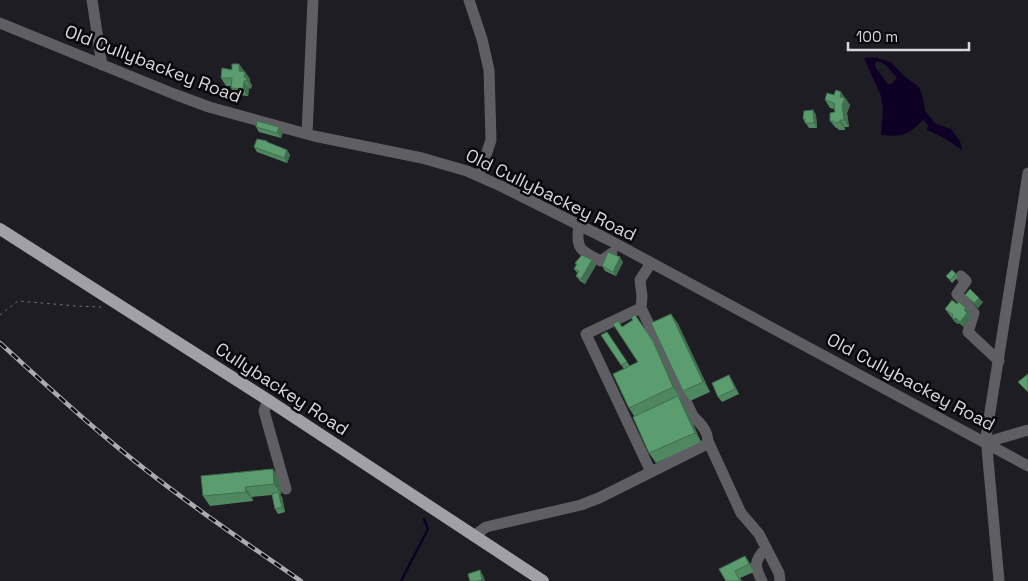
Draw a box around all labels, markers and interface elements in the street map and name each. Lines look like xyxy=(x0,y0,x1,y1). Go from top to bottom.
street label: Old Cullybackey Road xyxy=(62,19,245,108)
scale bar xyxy=(848,20,969,52)
text: 100 m xyxy=(856,27,898,46)
street label: Old Cullybackey Road xyxy=(462,143,640,246)
street label: Old Cullybackey Road xyxy=(823,327,999,436)
street label: Cullybackey Road xyxy=(211,337,353,440)

